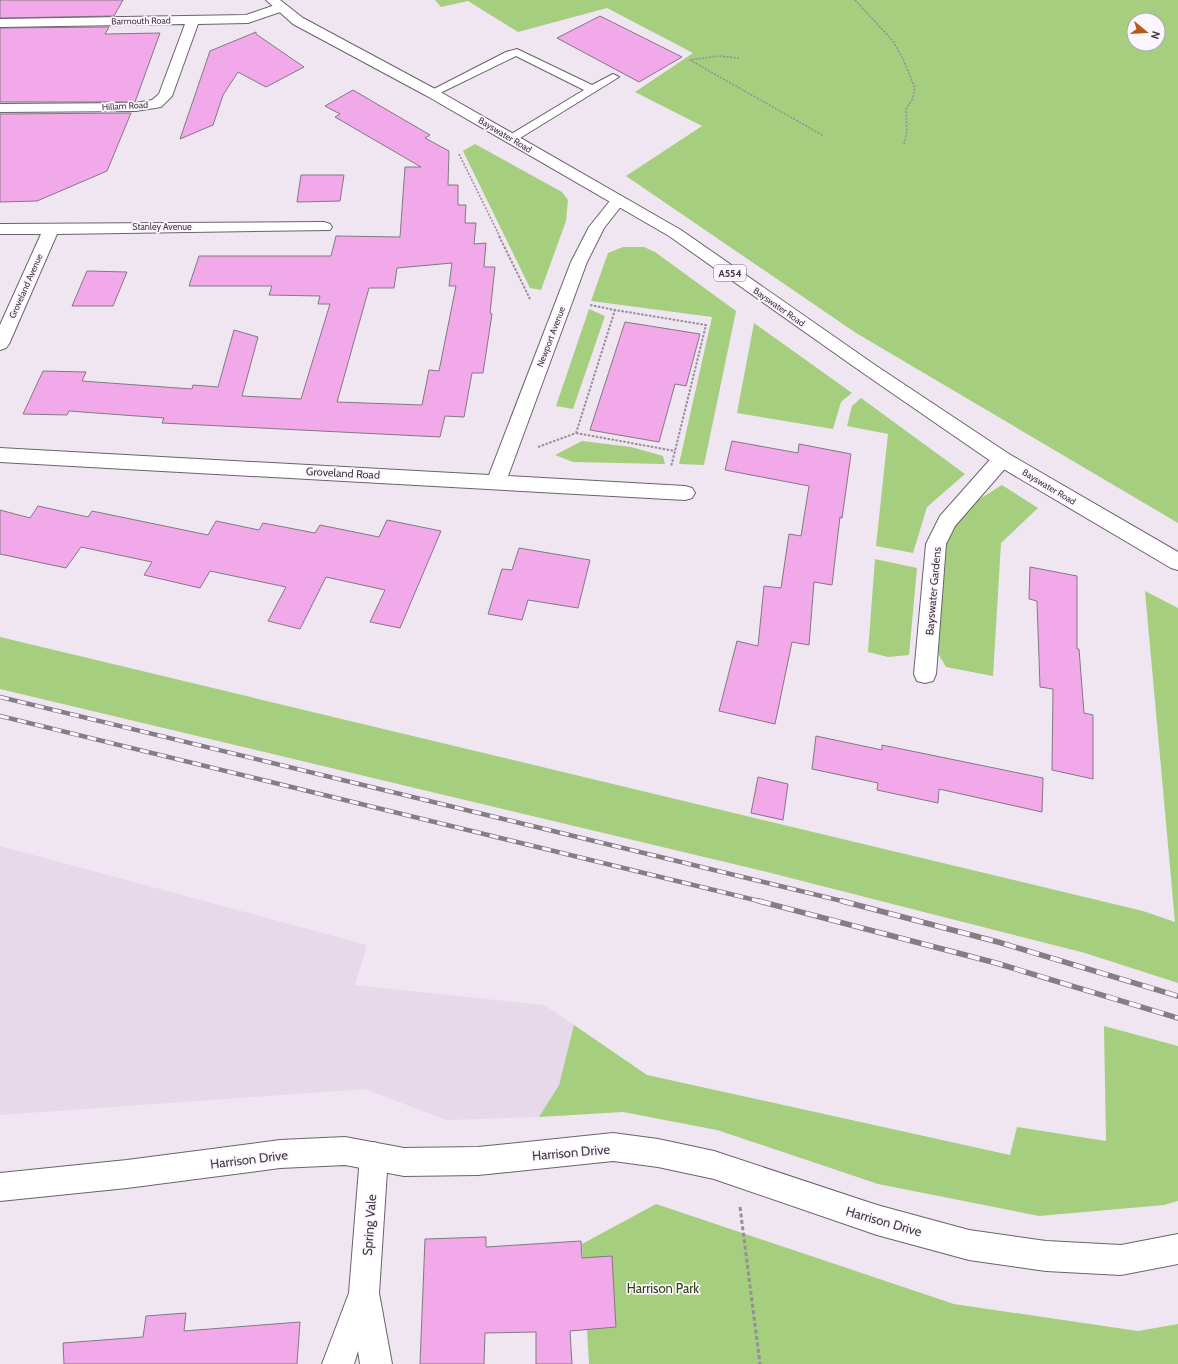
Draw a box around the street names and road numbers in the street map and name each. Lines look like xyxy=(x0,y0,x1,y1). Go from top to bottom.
street label: Barmouth Road xyxy=(111,14,171,27)
street label: Hillam Road xyxy=(102,99,148,112)
street label: Bayswater Road xyxy=(477,114,534,155)
street label: Stanley Avenue xyxy=(132,221,192,232)
street label: Groveland Avenue xyxy=(6,251,45,320)
road number: A554 xyxy=(714,265,746,281)
street label: Bayswater Road xyxy=(751,285,807,328)
street label: Newport Avenue xyxy=(534,305,567,369)
street label: Groveland Road xyxy=(306,464,380,482)
street label: Bayswater Road xyxy=(1021,466,1078,507)
street label: Bayswater Gardens xyxy=(922,546,944,636)
street label: Harrison Drive xyxy=(531,1141,611,1163)
street label: Harrison Drive xyxy=(209,1146,289,1172)
street label: Spring Vale xyxy=(359,1193,379,1256)
street label: Harrison Drive xyxy=(844,1203,924,1240)

